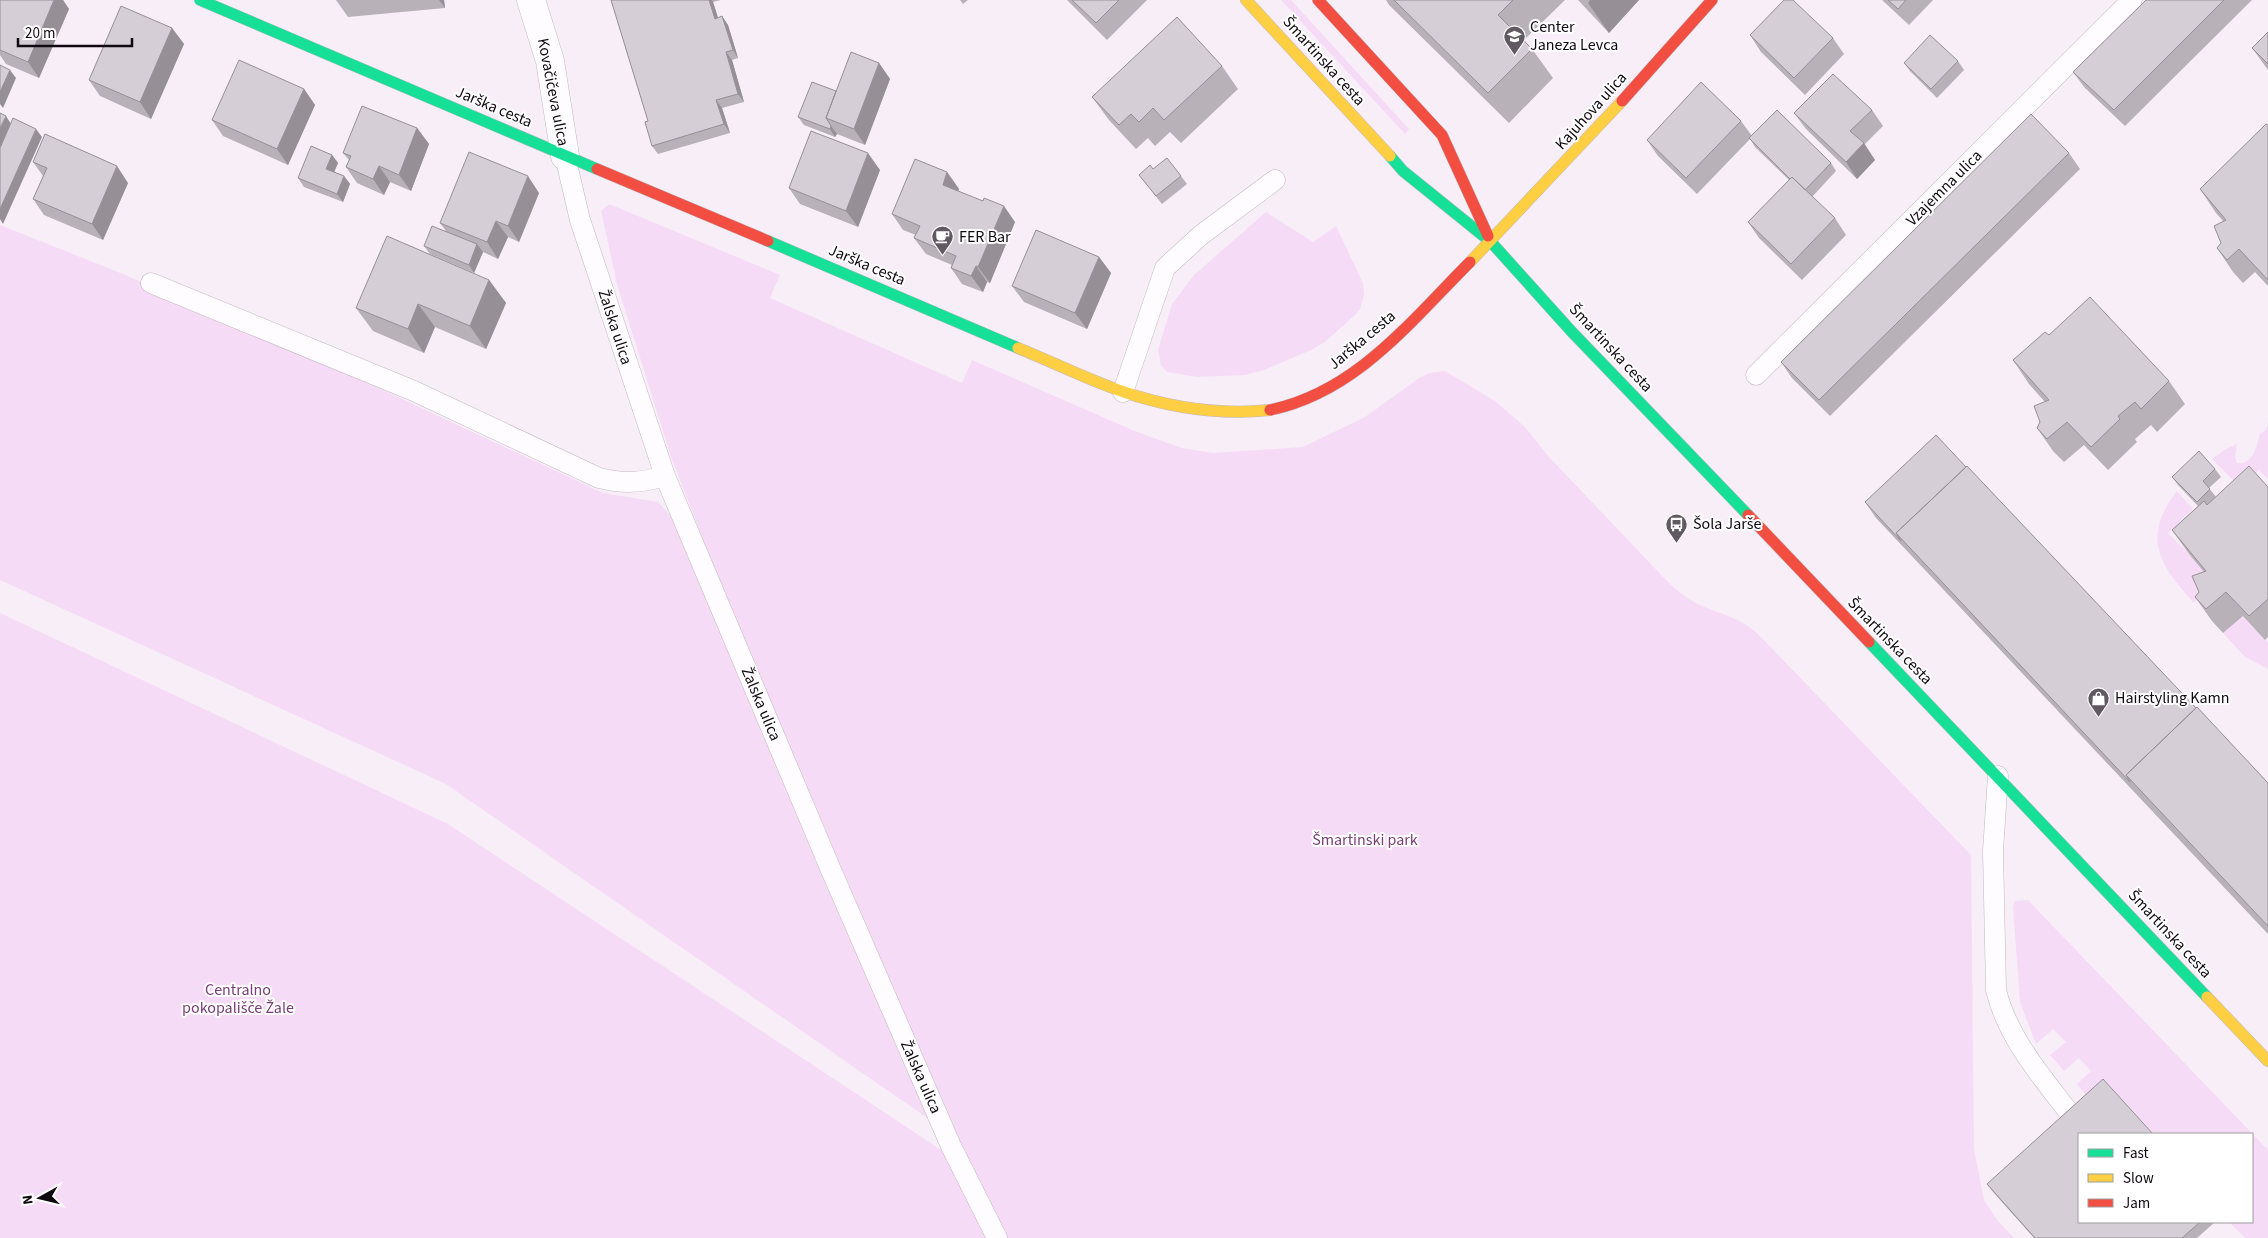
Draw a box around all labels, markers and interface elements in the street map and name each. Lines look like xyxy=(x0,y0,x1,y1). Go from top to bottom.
street label: Šmartinska cesta xyxy=(1278,11,1370,111)
scale bar xyxy=(18,15,131,47)
place label: Center Janeza Levca xyxy=(1530,16,1618,56)
text: 20 m xyxy=(25,23,55,44)
school or university icon: Center Janeza Levca xyxy=(1502,24,1526,55)
street label: Kovačičeva ulica xyxy=(532,36,574,148)
street label: Kajuhova ulica xyxy=(1550,67,1632,155)
street label: Jarška cesta xyxy=(452,81,536,133)
street label: Vzajemna ulica xyxy=(1901,145,1987,231)
cafe icon: FER Bar xyxy=(931,225,955,256)
place label: FER Bar xyxy=(959,226,1011,248)
street label: Jarška cesta xyxy=(825,239,909,291)
street label: Žalska ulica xyxy=(592,286,638,368)
street label: Šmartinska cesta xyxy=(1564,299,1658,397)
street label: Jarška cesta xyxy=(1324,305,1400,375)
bus stop icon: Šola Jarše xyxy=(1665,512,1689,543)
place label: Šola Jarše xyxy=(1693,513,1761,535)
street label: Šmartinska cesta xyxy=(1843,592,1937,690)
street label: Žalska ulica xyxy=(736,664,786,744)
shop icon: Hairstyling Kamn xyxy=(2087,686,2111,717)
place label: Hairstyling Kamn xyxy=(2115,687,2230,709)
park label: Šmartinski park xyxy=(1312,829,1418,851)
street label: Šmartinska cesta xyxy=(2123,885,2217,983)
park label: Centralno pokopališče Žale xyxy=(182,979,294,1019)
street label: Žalska ulica xyxy=(895,1037,947,1117)
legend xyxy=(2078,1133,2253,1223)
text: Fast xyxy=(2123,1143,2149,1164)
text: Slow xyxy=(2123,1168,2154,1189)
north arrow xyxy=(15,1173,65,1223)
text: Jam xyxy=(2123,1193,2150,1214)
text: N xyxy=(18,1194,39,1206)

